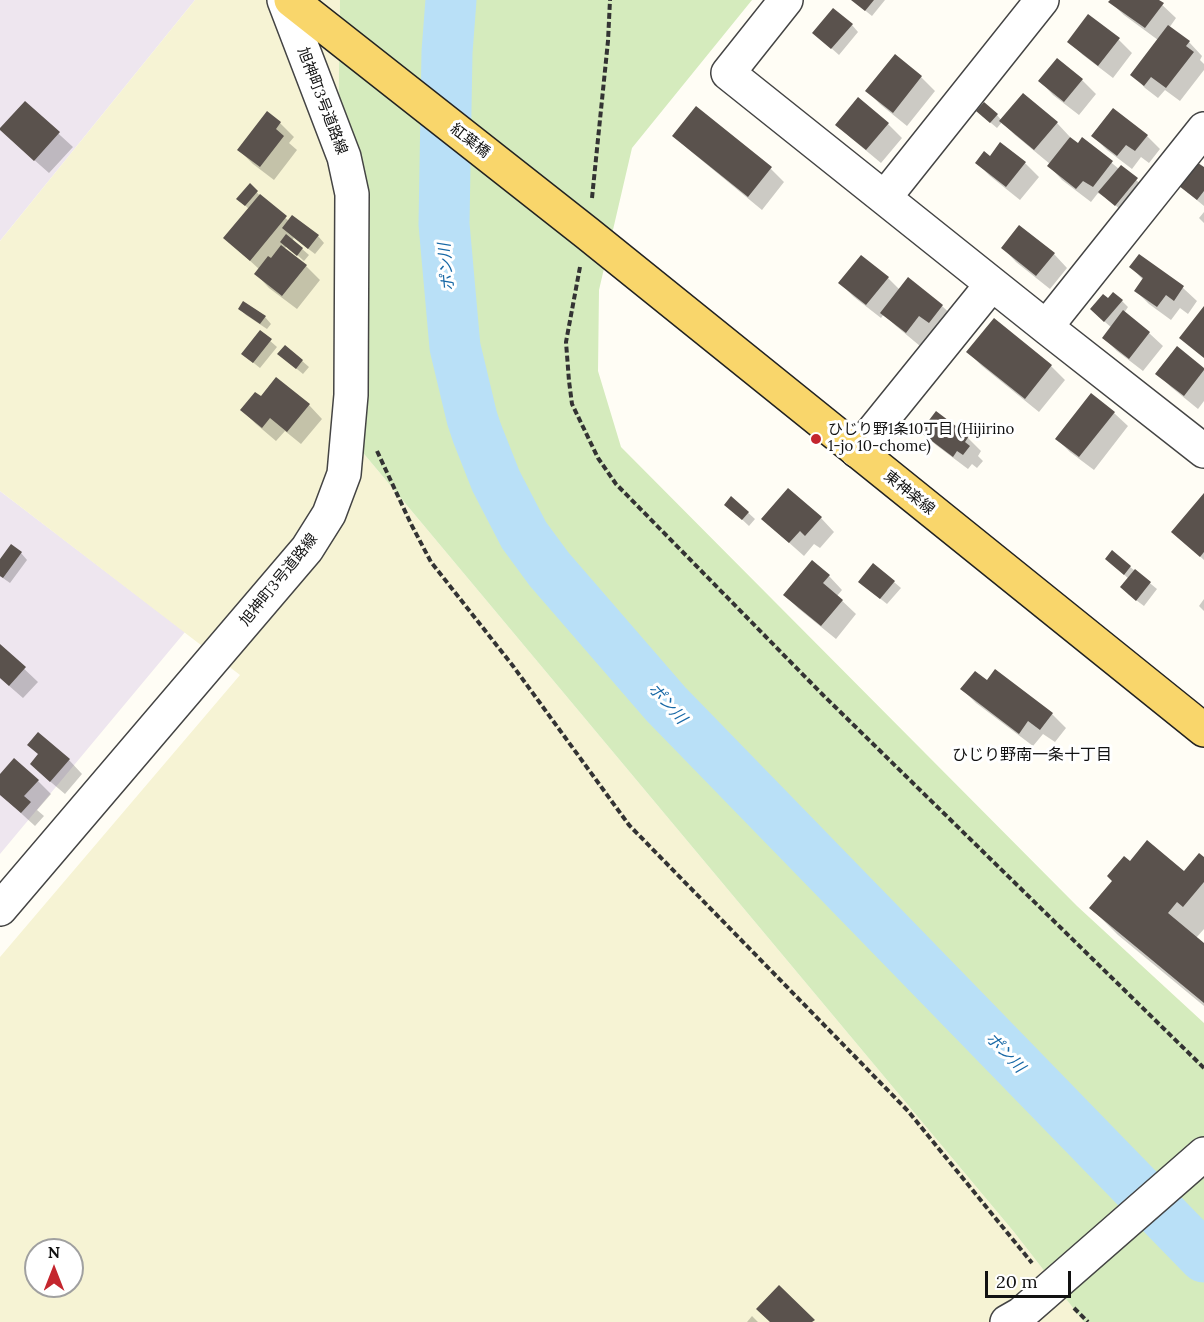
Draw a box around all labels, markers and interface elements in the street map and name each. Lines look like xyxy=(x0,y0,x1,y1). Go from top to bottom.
street label: 旭神町3号道路線 xyxy=(293,45,351,157)
street label: 紅葉橋 xyxy=(447,120,493,162)
water label: ポン川 xyxy=(435,242,459,292)
place label: ひじり野1条10丁目 (Hijirino 1-jo 10-chome) xyxy=(828,421,1014,456)
marker: ひじり野1条10丁目 (Hijirino 1-jo 10-chome) xyxy=(809,432,823,446)
street label: 東神楽線 xyxy=(880,467,938,519)
street label: 旭神町3号道路線 xyxy=(236,530,322,630)
water label: ポン川 xyxy=(644,680,690,728)
district label: ひじり野南一条十丁目 xyxy=(952,745,1112,765)
water label: ポン川 xyxy=(981,1029,1029,1077)
north arrow xyxy=(24,1238,84,1298)
text: N xyxy=(48,1242,60,1262)
scale bar xyxy=(988,1259,1074,1297)
text: 20 m xyxy=(996,1270,1038,1293)

